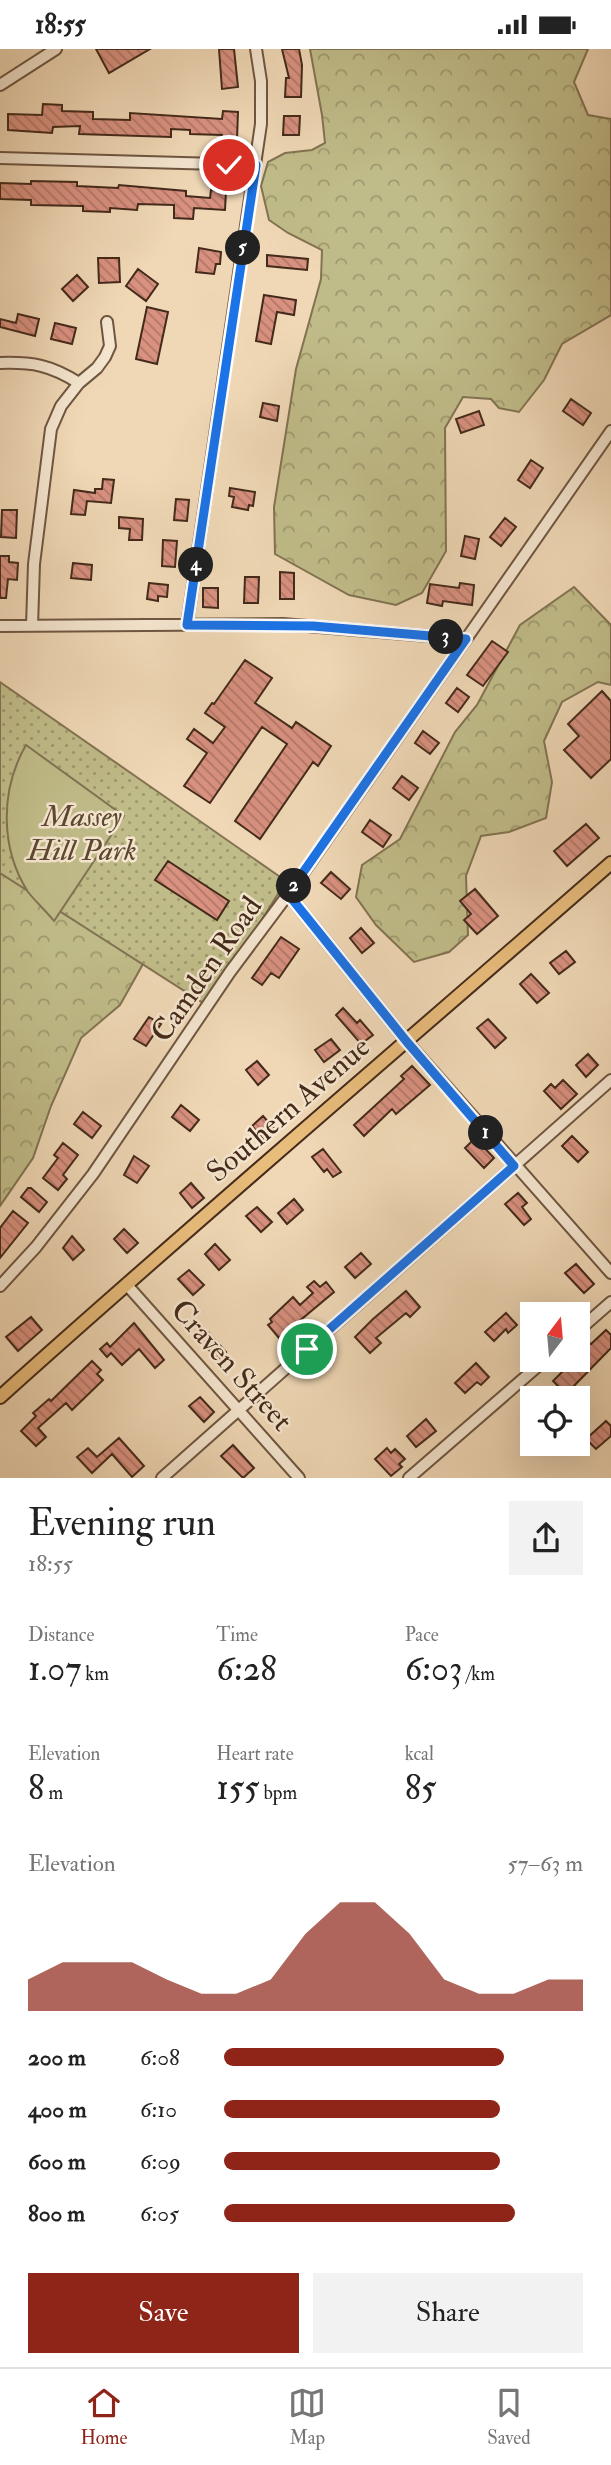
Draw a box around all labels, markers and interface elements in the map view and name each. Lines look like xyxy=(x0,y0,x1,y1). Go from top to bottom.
text: 18:55 xyxy=(35,9,86,41)
pin xyxy=(199,135,259,195)
icon: check xyxy=(210,146,248,184)
pin: 5 xyxy=(226,231,260,265)
text: 5 xyxy=(238,235,247,259)
pin: 4 xyxy=(178,547,214,583)
text: 4 xyxy=(190,552,201,576)
pin: 3 xyxy=(428,619,464,655)
text: 3 xyxy=(442,624,449,648)
park label: Massey Hill Park xyxy=(25,798,137,869)
pin: 2 xyxy=(276,869,312,903)
text: 2 xyxy=(289,873,298,897)
street label: Camden Road xyxy=(143,889,270,1049)
street label: Southern Avenue xyxy=(199,1028,378,1190)
pin: 1 xyxy=(468,1115,504,1151)
text: 1 xyxy=(482,1120,489,1144)
street label: Craven Street xyxy=(163,1292,300,1439)
north arrow xyxy=(520,1302,590,1372)
map controls xyxy=(520,1302,590,1456)
pin xyxy=(277,1319,337,1379)
icon: arrive xyxy=(288,1330,326,1368)
button: locate xyxy=(520,1386,590,1456)
text: Evening run xyxy=(28,1499,216,1547)
button: share xyxy=(509,1501,583,1575)
text: 18:55 xyxy=(28,1549,73,1578)
text: Distance xyxy=(28,1623,94,1647)
text: Time xyxy=(216,1623,258,1647)
text: Pace xyxy=(405,1623,439,1647)
text: 1.07 xyxy=(28,1647,81,1691)
text: 6:28 xyxy=(216,1647,277,1691)
text: 6:03 xyxy=(405,1647,462,1691)
text: km xyxy=(81,1662,109,1686)
text: /km xyxy=(462,1662,495,1686)
text: Elevation xyxy=(28,1742,100,1766)
text: Heart rate xyxy=(216,1742,294,1766)
text: kcal xyxy=(405,1742,434,1766)
text: 8 xyxy=(28,1766,44,1810)
text: 155 xyxy=(216,1766,259,1810)
text: 85 xyxy=(405,1766,436,1810)
text: m xyxy=(44,1781,63,1805)
text: bpm xyxy=(259,1781,297,1805)
text: Elevation xyxy=(28,1849,116,1878)
text: 57–63 m xyxy=(508,1849,583,1878)
text: 200 m xyxy=(28,2043,86,2072)
text: 6:08 xyxy=(140,2043,180,2072)
text: 400 m xyxy=(28,2095,87,2124)
text: 6:10 xyxy=(140,2095,177,2124)
text: 600 m xyxy=(28,2147,86,2176)
text: 6:09 xyxy=(140,2147,181,2176)
text: 800 m xyxy=(28,2199,85,2228)
text: 6:05 xyxy=(140,2199,179,2228)
button: Save xyxy=(28,2273,299,2353)
button: Share xyxy=(313,2273,583,2353)
tab: Home xyxy=(80,2384,128,2450)
tab: Map xyxy=(288,2384,326,2450)
tab: Saved xyxy=(487,2384,531,2450)

